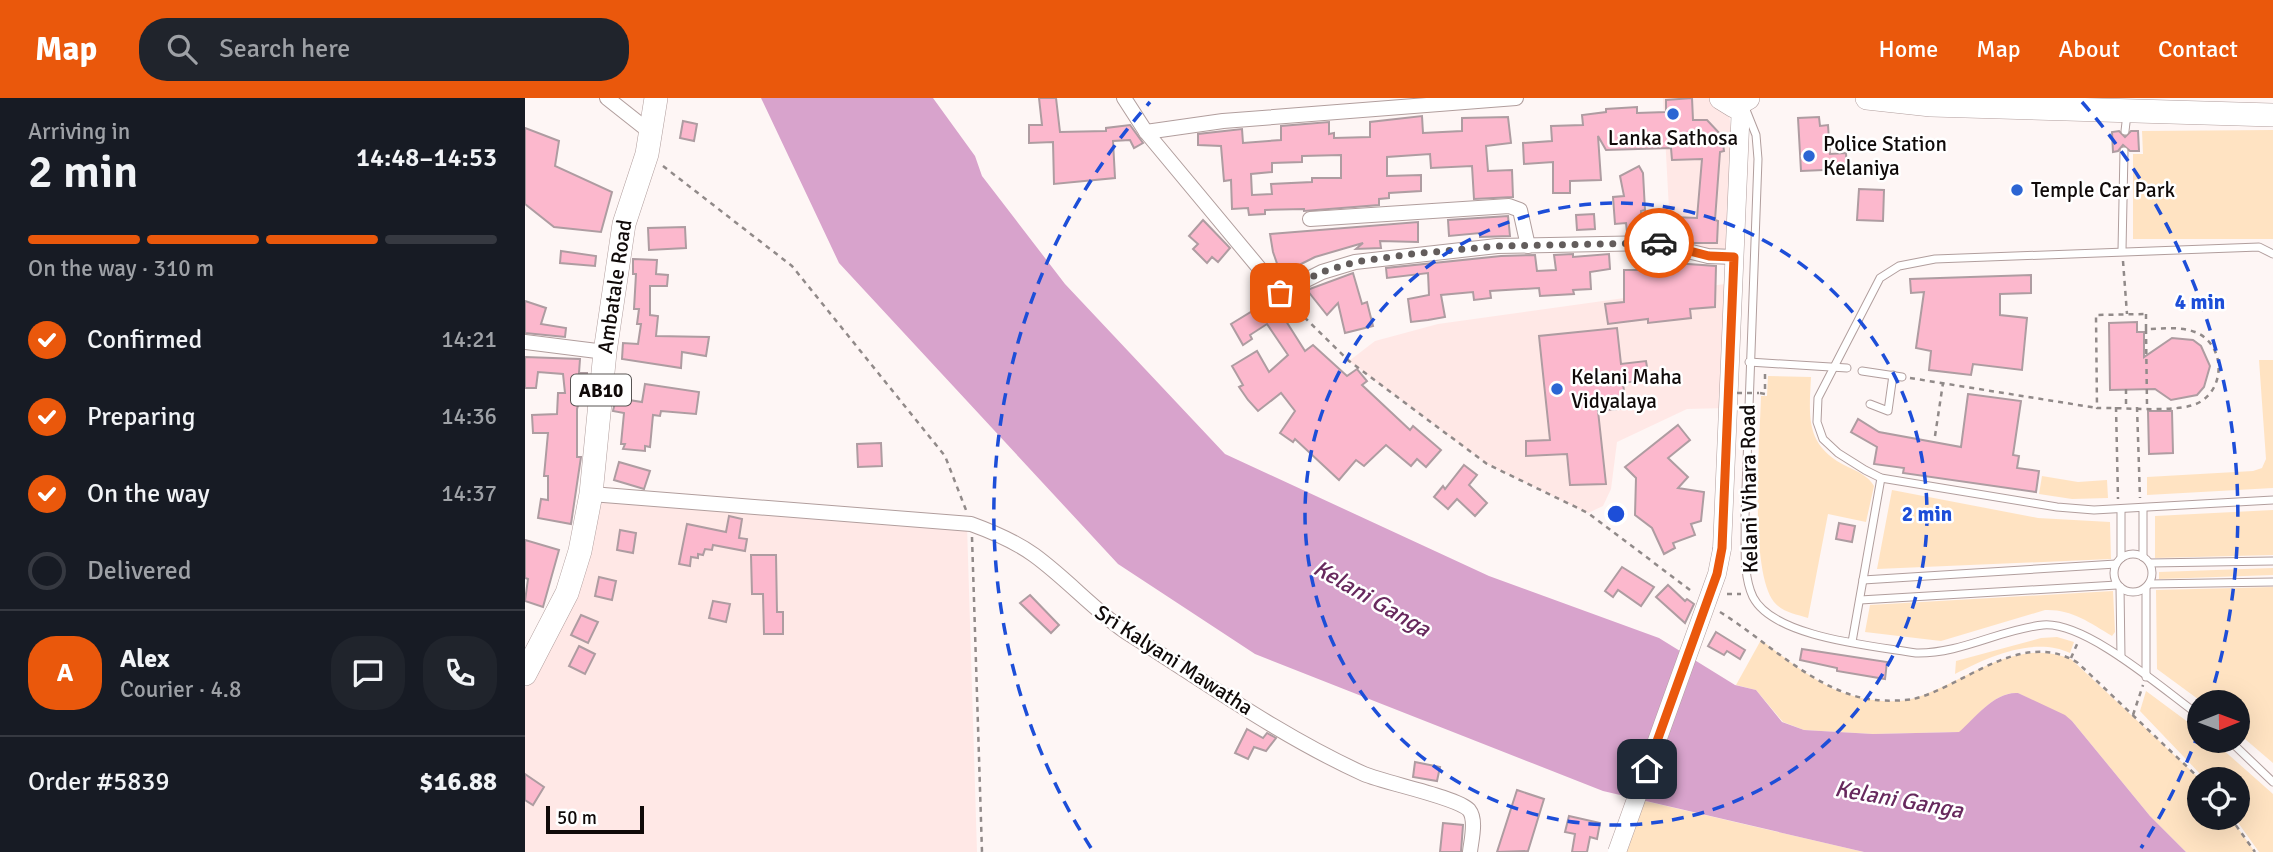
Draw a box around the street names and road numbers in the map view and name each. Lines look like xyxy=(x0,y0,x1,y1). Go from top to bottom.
street label: Ambatale Road xyxy=(592,218,637,355)
road number: AB10 xyxy=(571,374,631,406)
street label: Kelani Vihara Road xyxy=(1735,404,1763,574)
street label: Sri Kalyani Mawatha xyxy=(1090,599,1258,721)

